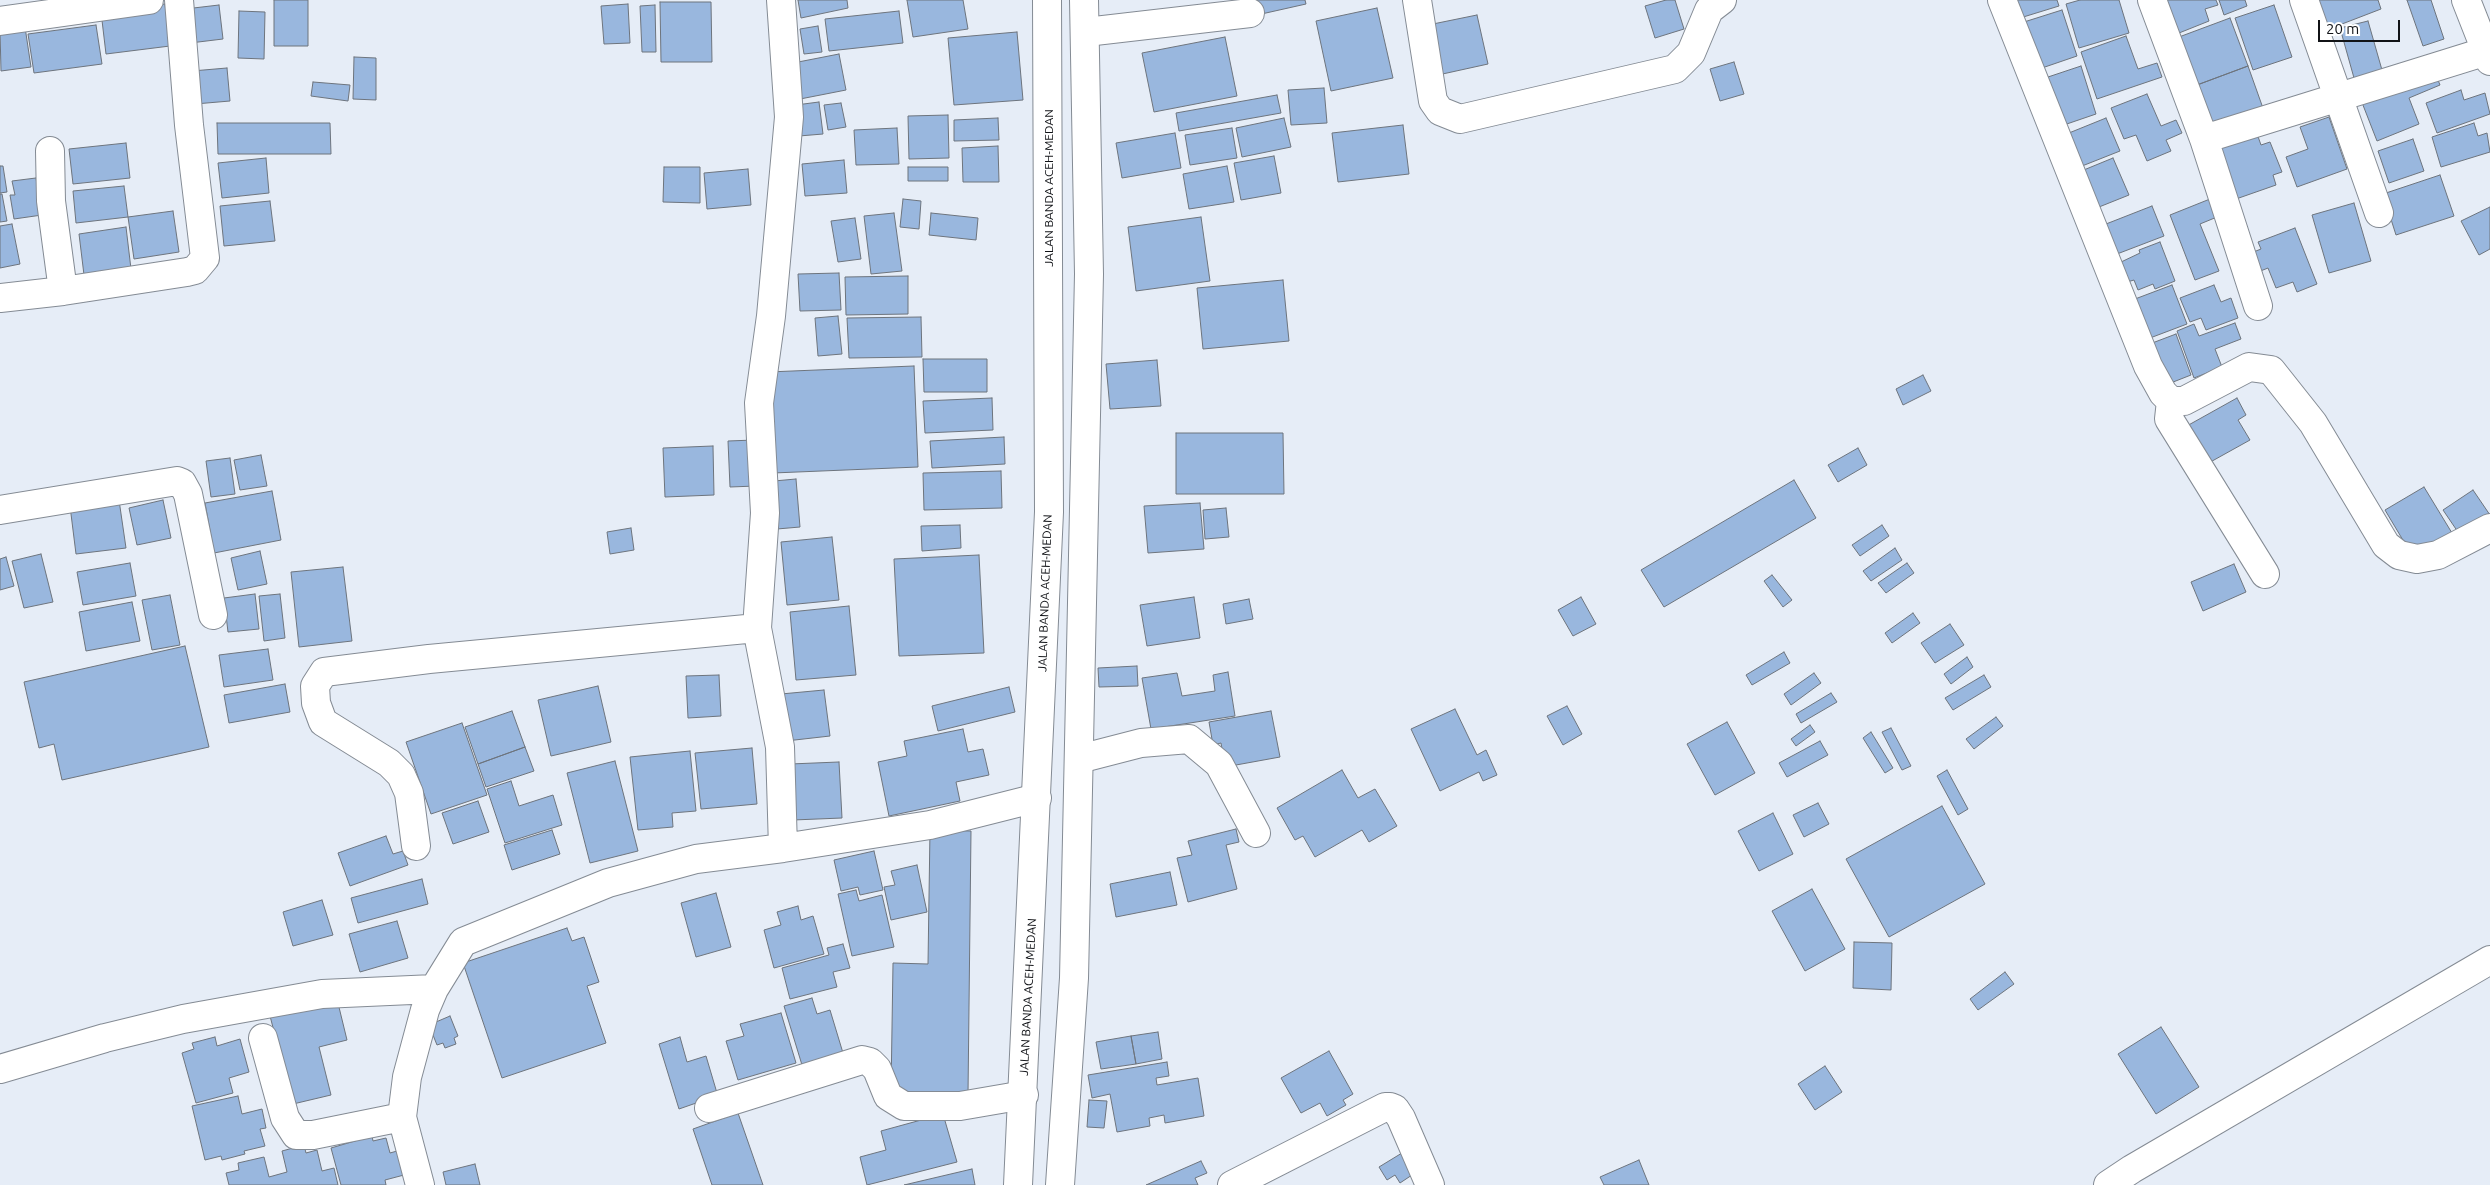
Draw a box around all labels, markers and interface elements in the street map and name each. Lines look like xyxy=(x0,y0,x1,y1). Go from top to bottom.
scale bar xyxy=(2320,10,2402,42)
text: 20 m xyxy=(2326,20,2359,37)
street label: JALAN BANDA ACEH-MEDAN xyxy=(1042,109,1056,267)
street label: JALAN BANDA ACEH-MEDAN xyxy=(1035,514,1055,672)
street label: JALAN BANDA ACEH-MEDAN xyxy=(1017,918,1039,1076)

